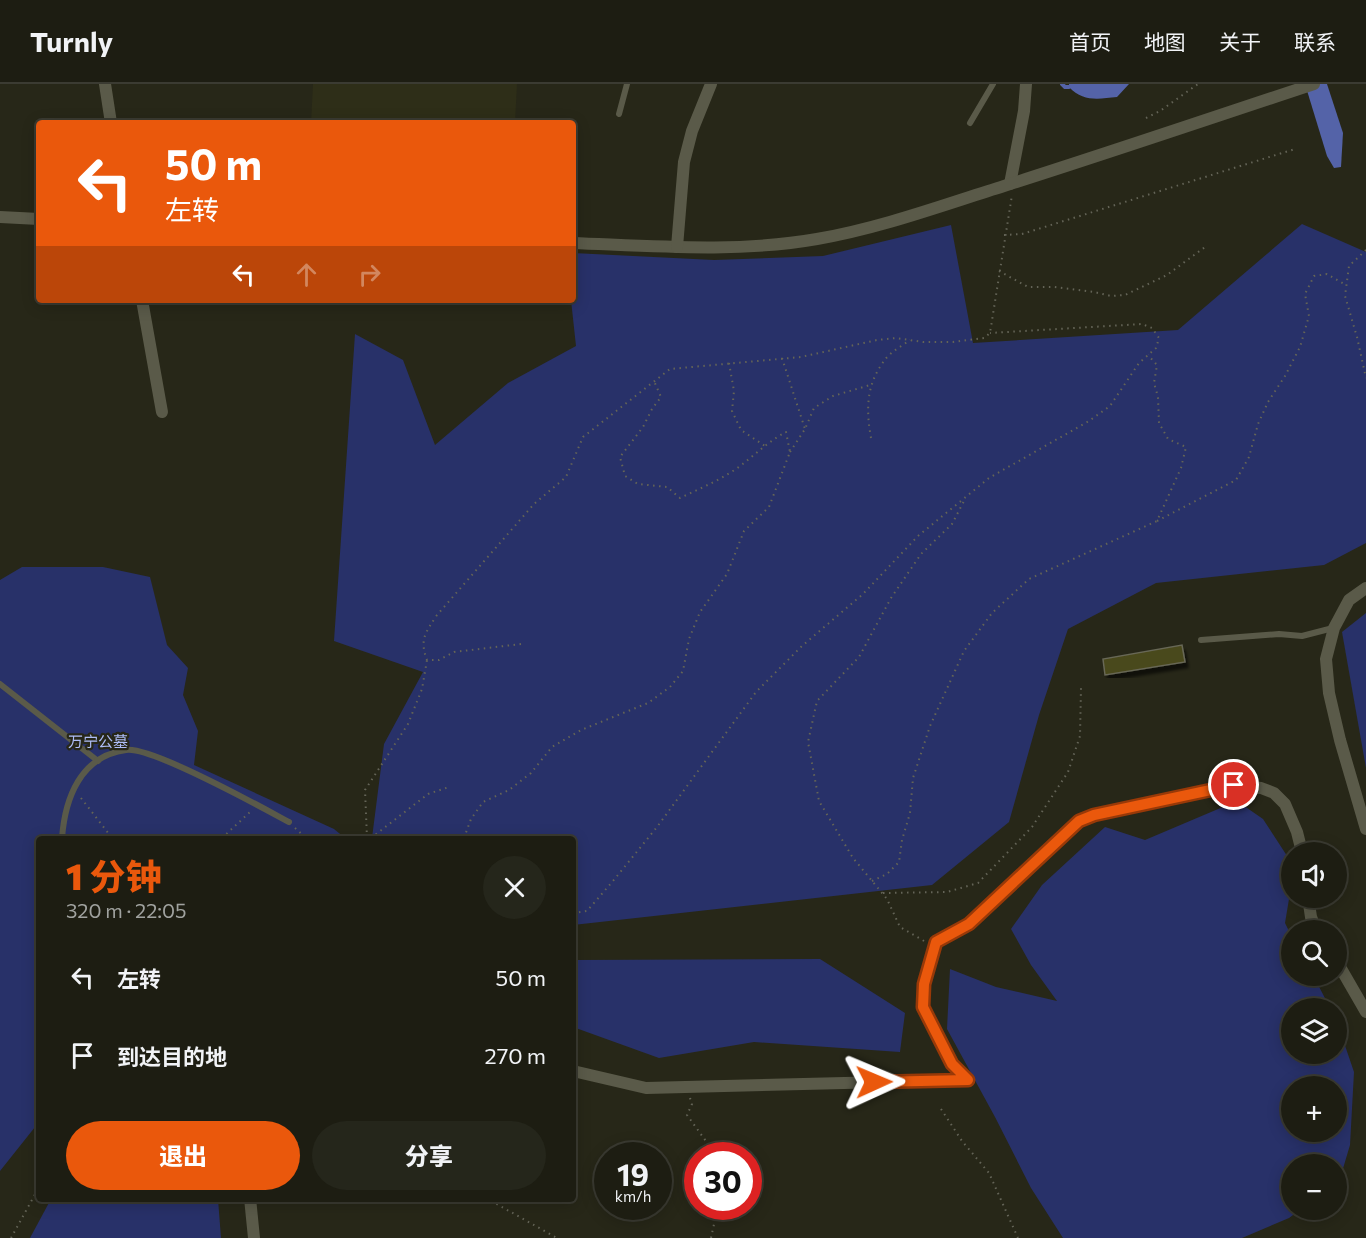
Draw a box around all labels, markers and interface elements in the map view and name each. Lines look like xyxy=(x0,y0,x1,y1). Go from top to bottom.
text: Turnly xyxy=(30,24,113,58)
text: 首页 xyxy=(1069,29,1111,54)
text: 地图 xyxy=(1144,29,1186,54)
text: 关于 xyxy=(1219,29,1261,54)
text: 联系 xyxy=(1294,29,1336,54)
text: 50 m xyxy=(165,137,262,189)
icon: left xyxy=(66,144,144,222)
text: 左转 xyxy=(165,193,219,226)
icon: left xyxy=(227,258,260,291)
icon: ahead xyxy=(290,258,323,291)
icon: right xyxy=(353,258,386,291)
park label: 万宁公墓 xyxy=(68,732,128,750)
pin xyxy=(1208,759,1259,810)
icon: arrive xyxy=(1217,768,1250,801)
map controls xyxy=(1281,842,1347,1220)
button: sound xyxy=(1281,842,1347,908)
text: 1 分钟 xyxy=(66,853,162,897)
button: close xyxy=(483,856,546,919)
text: 320 m · 22:05 xyxy=(66,898,187,922)
button: search xyxy=(1281,920,1347,986)
icon: left xyxy=(66,961,99,994)
text: 50 m xyxy=(496,964,546,991)
text: 左转 xyxy=(117,965,161,992)
button: layers xyxy=(1281,998,1347,1064)
icon: arrive xyxy=(66,1039,99,1072)
text: 270 m xyxy=(485,1042,546,1069)
text: 到达目的地 xyxy=(117,1043,227,1070)
position arrow xyxy=(842,1050,906,1114)
button: + xyxy=(1281,1076,1347,1142)
button: 退出 xyxy=(66,1121,300,1190)
button: 分享 xyxy=(312,1121,546,1190)
speed limit sign: 30 xyxy=(684,1142,762,1220)
button: − xyxy=(1281,1154,1347,1220)
text: 19 xyxy=(617,1155,649,1192)
text: km/h xyxy=(615,1187,651,1205)

